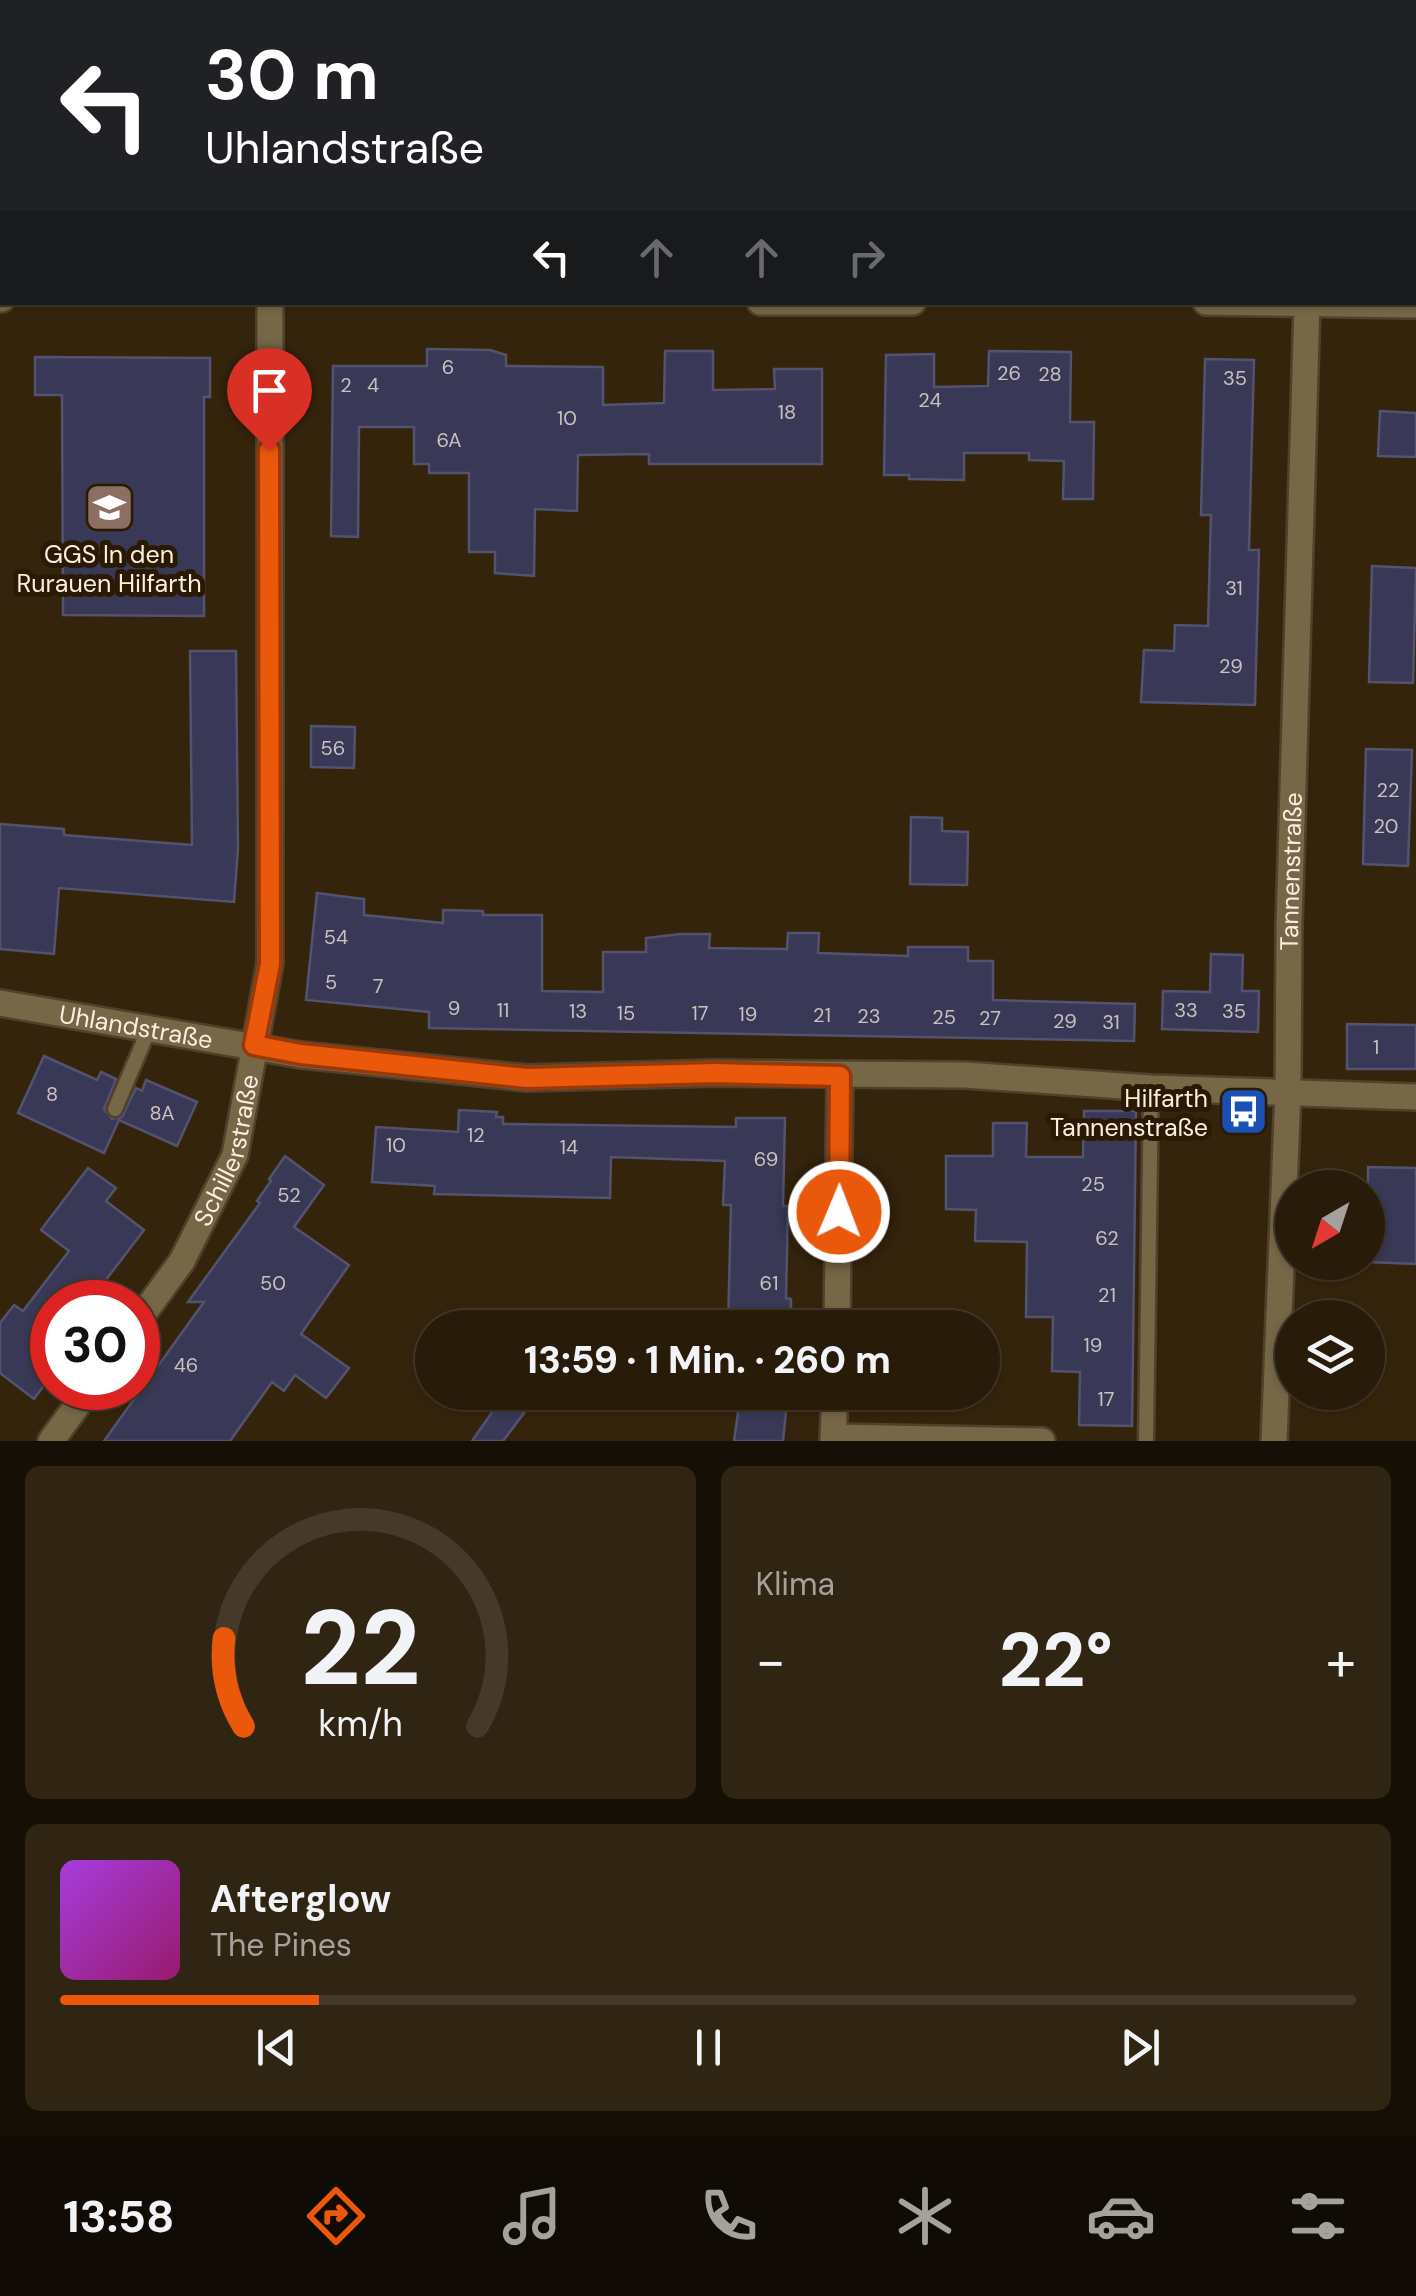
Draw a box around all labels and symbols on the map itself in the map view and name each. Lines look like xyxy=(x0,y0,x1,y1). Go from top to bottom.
pin xyxy=(227,348,312,451)
house number: 6 xyxy=(442,354,454,380)
house number: 26 xyxy=(997,360,1021,386)
house number: 28 xyxy=(1038,361,1062,387)
house number: 35 xyxy=(1223,365,1247,391)
house number: 2 xyxy=(340,372,352,398)
house number: 4 xyxy=(367,372,379,398)
house number: 24 xyxy=(918,387,942,413)
house number: 18 xyxy=(778,399,796,425)
house number: 10 xyxy=(557,405,577,431)
house number: 6A xyxy=(436,427,462,453)
school or university icon: GGS In den Rurauen Hilfarth xyxy=(83,482,135,534)
place label: GGS In den Rurauen Hilfarth xyxy=(16,538,202,600)
house number: 31 xyxy=(1225,575,1243,601)
house number: 29 xyxy=(1219,653,1243,679)
house number: 56 xyxy=(321,735,345,761)
house number: 22 xyxy=(1376,777,1400,803)
street label: Tannenstraße xyxy=(1272,792,1309,950)
house number: 20 xyxy=(1374,813,1399,839)
house number: 54 xyxy=(324,924,348,950)
house number: 5 xyxy=(325,969,337,995)
house number: 7 xyxy=(373,973,383,999)
house number: 9 xyxy=(448,995,460,1021)
street label: Uhlandstraße xyxy=(57,997,215,1056)
house number: 11 xyxy=(497,997,509,1023)
house number: 33 xyxy=(1174,997,1198,1023)
house number: 13 xyxy=(569,998,587,1024)
house number: 35 xyxy=(1222,998,1246,1024)
house number: 15 xyxy=(617,1000,635,1026)
house number: 17 xyxy=(692,1000,708,1026)
house number: 19 xyxy=(739,1001,757,1027)
house number: 21 xyxy=(813,1002,831,1028)
house number: 23 xyxy=(857,1003,881,1029)
house number: 25 xyxy=(932,1004,956,1030)
house number: 27 xyxy=(979,1005,1001,1031)
house number: 29 xyxy=(1053,1008,1077,1034)
house number: 31 xyxy=(1102,1009,1120,1035)
house number: 1 xyxy=(1373,1034,1379,1060)
street label: Schillerstraße xyxy=(186,1072,266,1232)
house number: 8 xyxy=(46,1081,58,1107)
place label: Hilfarth Tannenstraße xyxy=(1050,1082,1208,1144)
bus stop icon: Hilfarth Tannenstraße xyxy=(1217,1086,1269,1138)
house number: 8A xyxy=(150,1100,174,1126)
house number: 12 xyxy=(467,1122,485,1148)
house number: 10 xyxy=(386,1132,406,1158)
house number: 14 xyxy=(560,1134,578,1160)
house number: 69 xyxy=(754,1146,778,1172)
position arrow xyxy=(787,1160,891,1264)
north arrow xyxy=(1275,1170,1385,1280)
house number: 25 xyxy=(1081,1171,1105,1197)
house number: 52 xyxy=(277,1182,301,1208)
house number: 62 xyxy=(1095,1225,1119,1251)
house number: 50 xyxy=(260,1270,286,1296)
house number: 61 xyxy=(760,1270,778,1296)
speed limit sign: 30 xyxy=(30,1280,160,1410)
house number: 21 xyxy=(1098,1282,1116,1308)
house number: 19 xyxy=(1084,1332,1102,1358)
house number: 46 xyxy=(174,1352,198,1378)
house number: 17 xyxy=(1098,1386,1114,1412)

